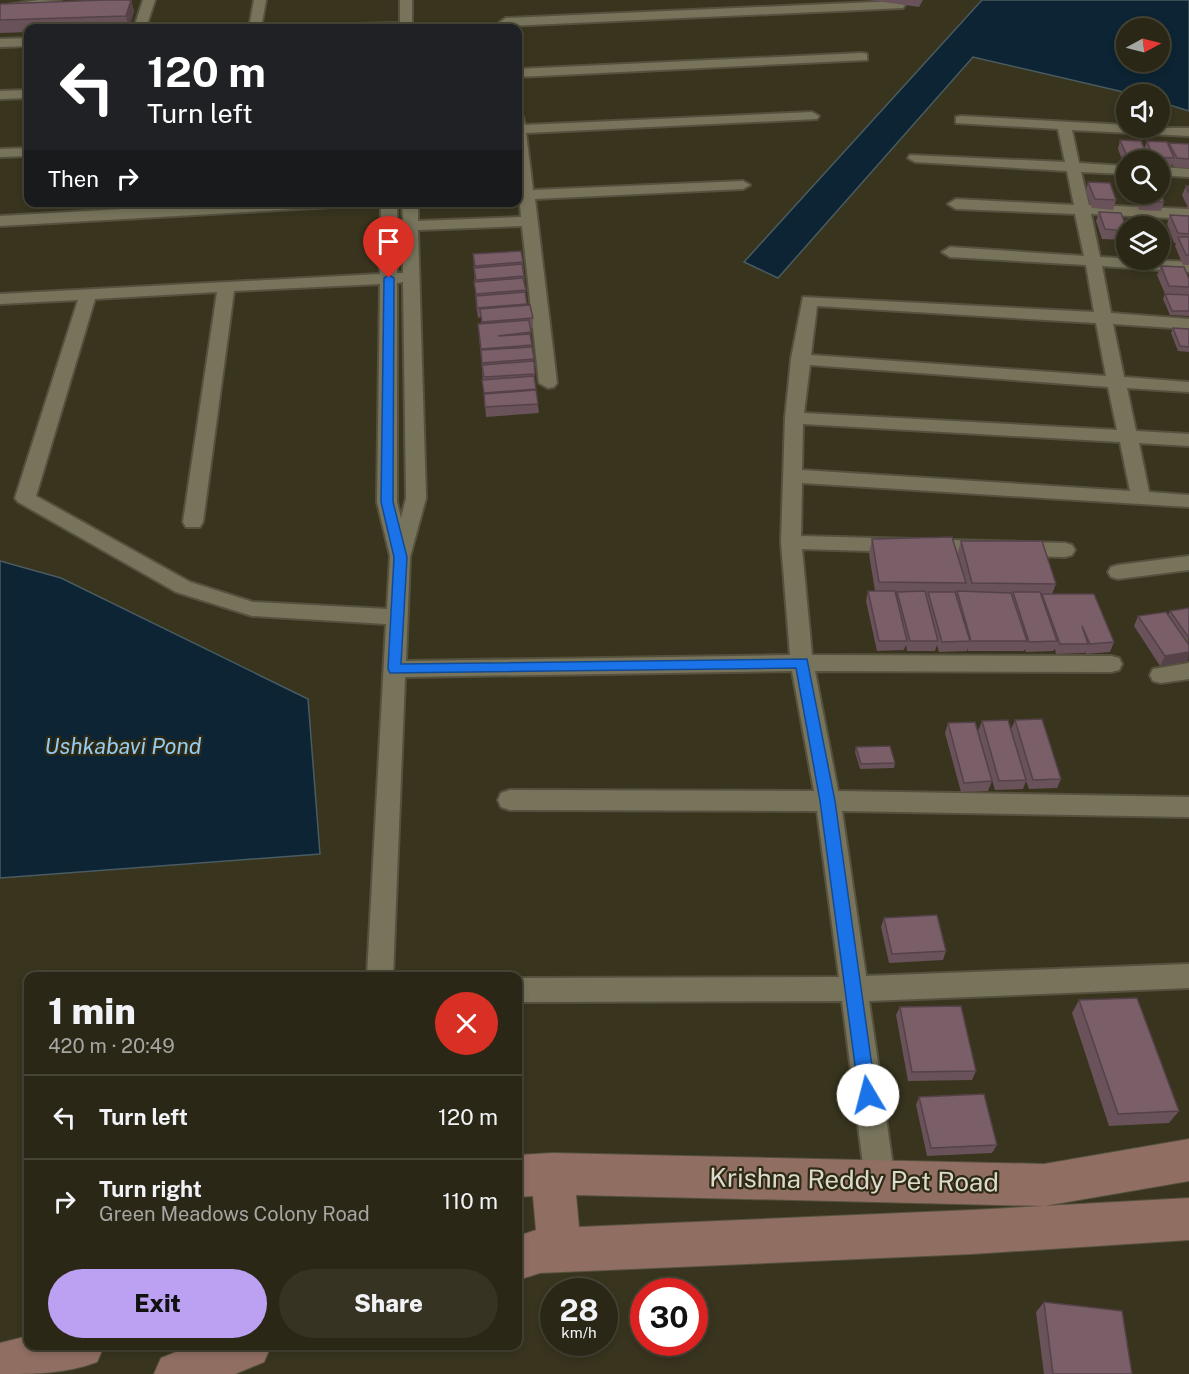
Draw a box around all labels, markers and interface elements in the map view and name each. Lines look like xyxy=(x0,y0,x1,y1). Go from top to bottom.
north arrow xyxy=(1116,18,1170,72)
map controls xyxy=(1116,18,1170,270)
text: 120 m xyxy=(147,47,266,96)
icon: left xyxy=(48,48,126,126)
button: sound xyxy=(1116,84,1170,138)
text: Turn left xyxy=(147,97,253,129)
button: search xyxy=(1116,150,1170,204)
icon: right xyxy=(111,162,144,195)
text: Then xyxy=(48,166,99,192)
pin xyxy=(363,216,414,278)
button: layers xyxy=(1116,216,1170,270)
icon: arrive xyxy=(372,225,405,258)
water label: Ushkabavi Pond xyxy=(45,733,202,759)
text: 1 min xyxy=(48,990,136,1032)
button: close xyxy=(435,992,498,1055)
text: 420 m · 20:49 xyxy=(48,1034,175,1058)
position arrow xyxy=(836,1063,900,1127)
icon: left xyxy=(48,1101,81,1134)
text: Turn left xyxy=(99,1104,188,1130)
text: 120 m xyxy=(438,1104,498,1130)
street label: Krishna Reddy Pet Road xyxy=(709,1161,999,1198)
text: Turn right xyxy=(99,1176,202,1202)
icon: right xyxy=(48,1185,81,1218)
text: 110 m xyxy=(442,1188,498,1214)
text: Green Meadows Colony Road xyxy=(99,1202,370,1226)
button: Exit xyxy=(48,1269,267,1338)
button: Share xyxy=(279,1269,498,1338)
speed limit sign: 30 xyxy=(630,1278,708,1356)
text: 28 xyxy=(559,1292,599,1328)
text: km/h xyxy=(561,1324,597,1341)

